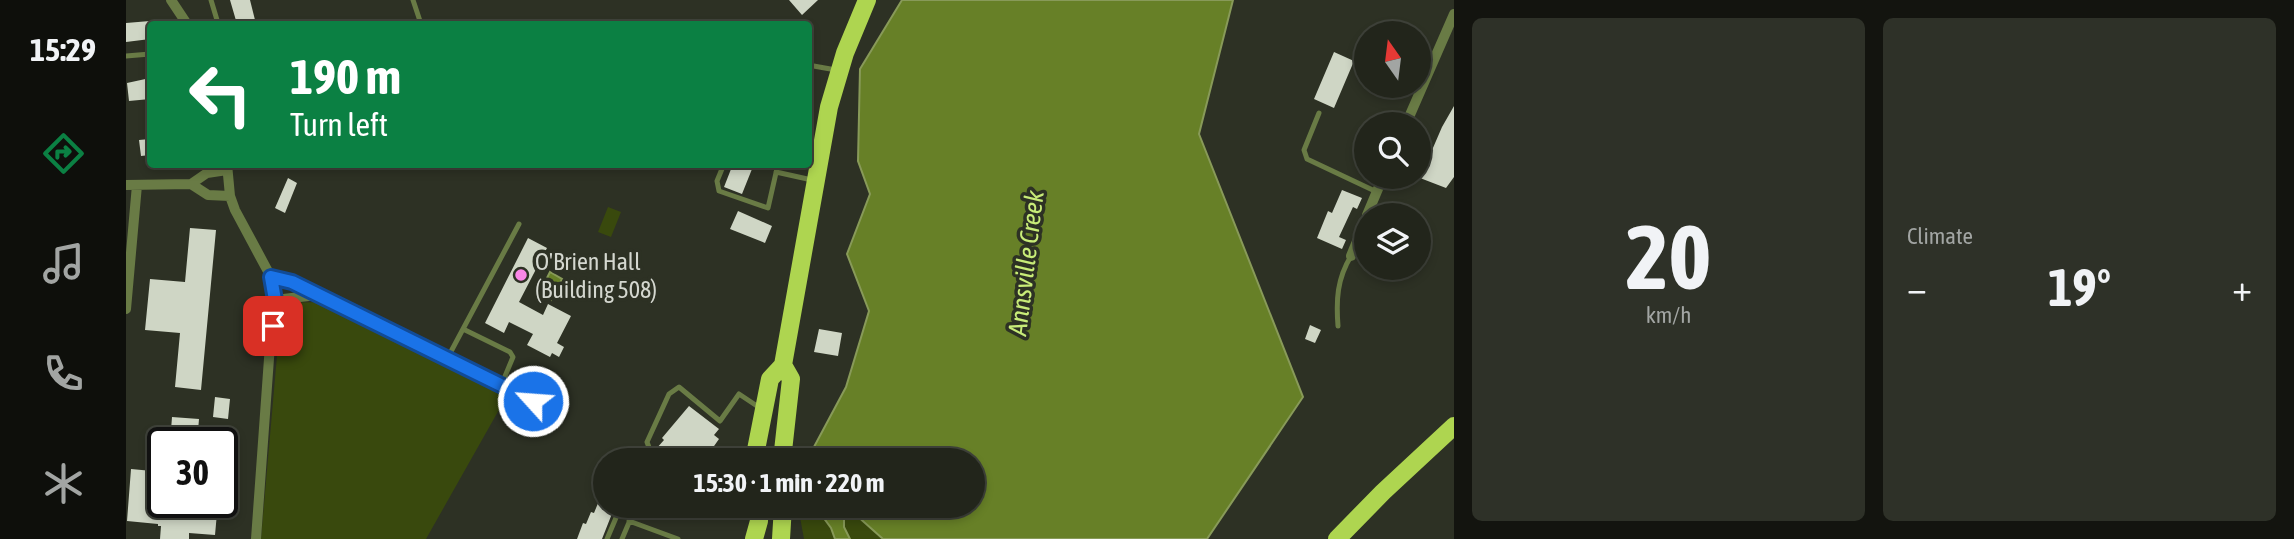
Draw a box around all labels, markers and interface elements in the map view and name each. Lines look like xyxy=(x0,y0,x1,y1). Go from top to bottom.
north arrow xyxy=(1354,21,1432,98)
map controls xyxy=(1354,21,1431,280)
text: 15:29 xyxy=(30,31,96,68)
text: 190 m xyxy=(290,48,401,104)
icon: left xyxy=(175,49,266,140)
text: Turn left xyxy=(290,106,388,143)
button: search xyxy=(1354,112,1431,189)
icon: directions xyxy=(39,129,88,178)
water label: Annsville Creek xyxy=(1002,188,1050,338)
button: layers xyxy=(1354,203,1431,280)
text: 20 xyxy=(1626,204,1711,308)
text: Climate xyxy=(1907,223,1973,249)
icon: music xyxy=(39,239,88,288)
place label: O'Brien Hall (Building 508) xyxy=(535,248,657,303)
text: 19° xyxy=(2048,257,2111,317)
text: − xyxy=(1907,266,1927,309)
text: + xyxy=(2232,266,2252,309)
marker: O'Brien Hall (Building 508) xyxy=(513,267,529,283)
pin xyxy=(243,296,303,356)
text: km/h xyxy=(1646,302,1691,328)
icon: arrive xyxy=(254,307,292,345)
icon: phone xyxy=(39,349,88,398)
position arrow xyxy=(496,364,570,438)
speed limit sign: 30 xyxy=(147,427,238,518)
icon: climate xyxy=(39,459,88,508)
text: 15:30 · 1 min · 220 m xyxy=(694,468,884,498)

